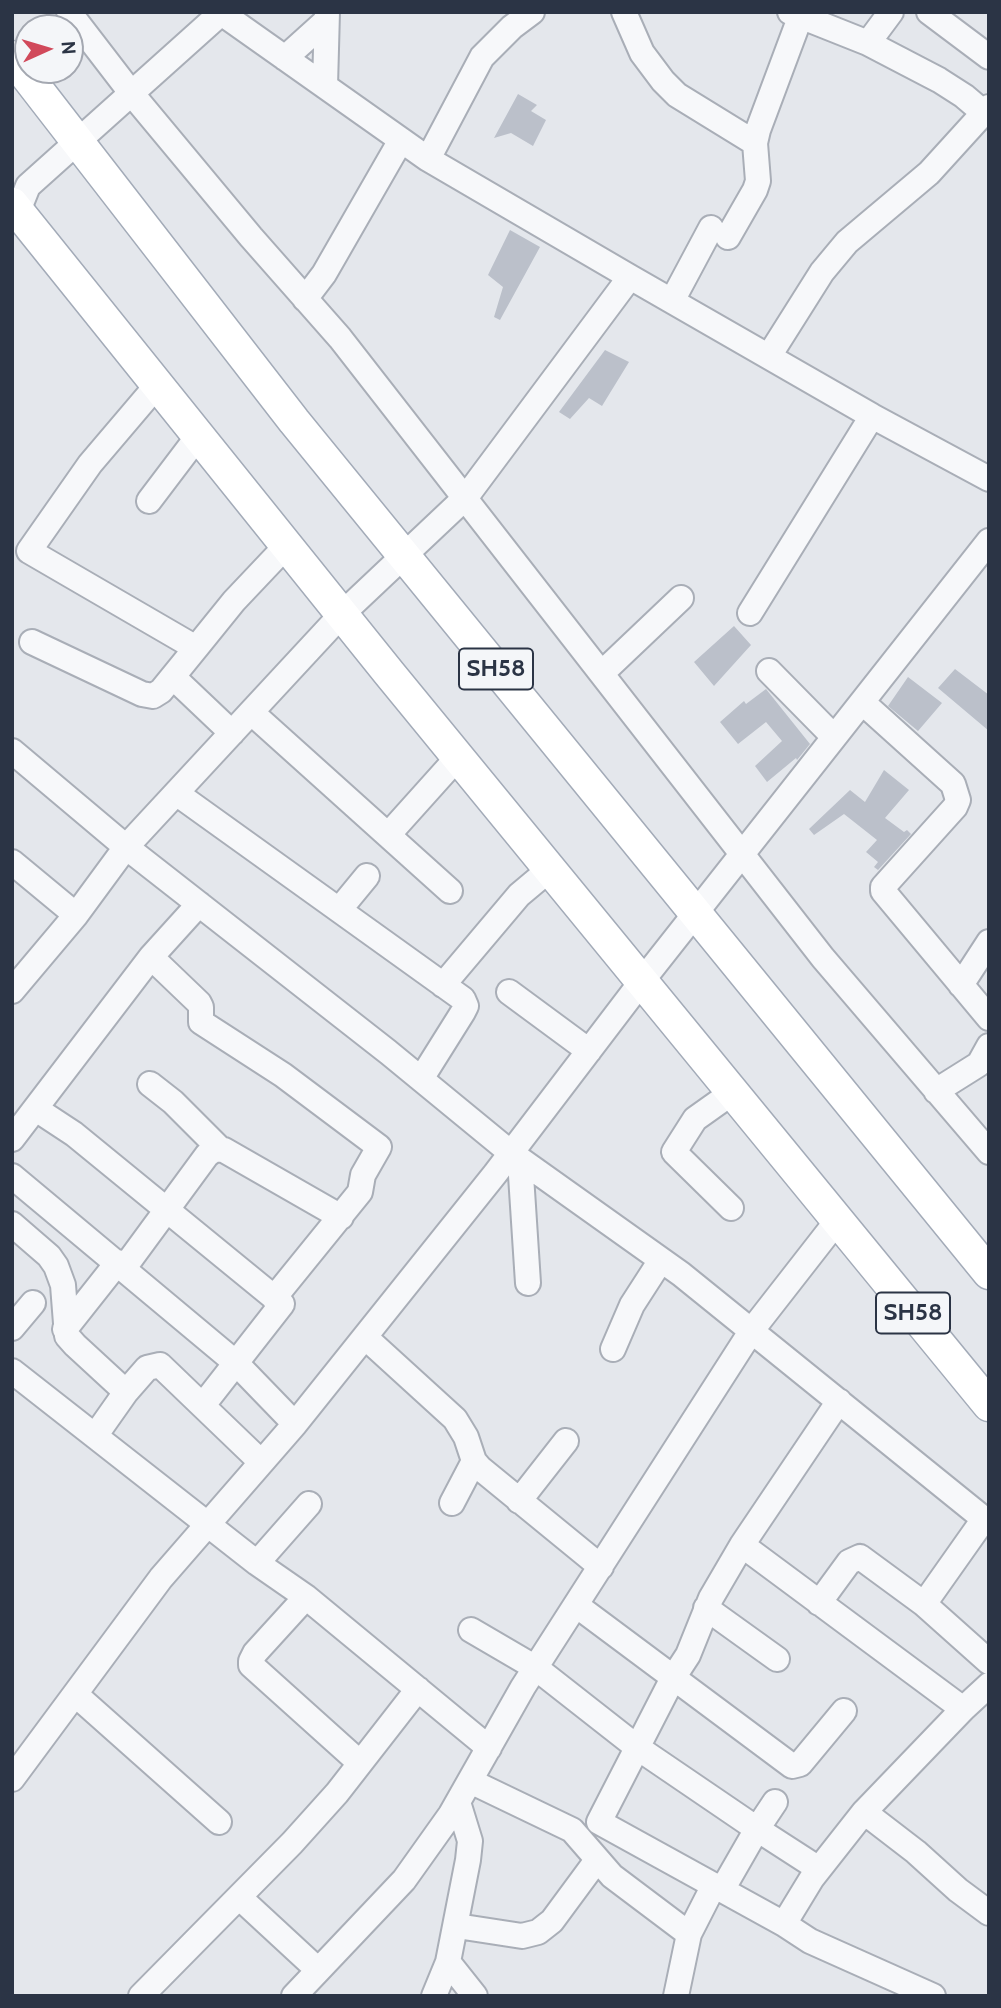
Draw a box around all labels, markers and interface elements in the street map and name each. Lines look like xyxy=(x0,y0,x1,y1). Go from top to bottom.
north arrow xyxy=(14,14,84,84)
text: N xyxy=(57,40,80,55)
road number: SH58 xyxy=(459,648,533,690)
road number: SH58 xyxy=(876,1293,950,1334)

